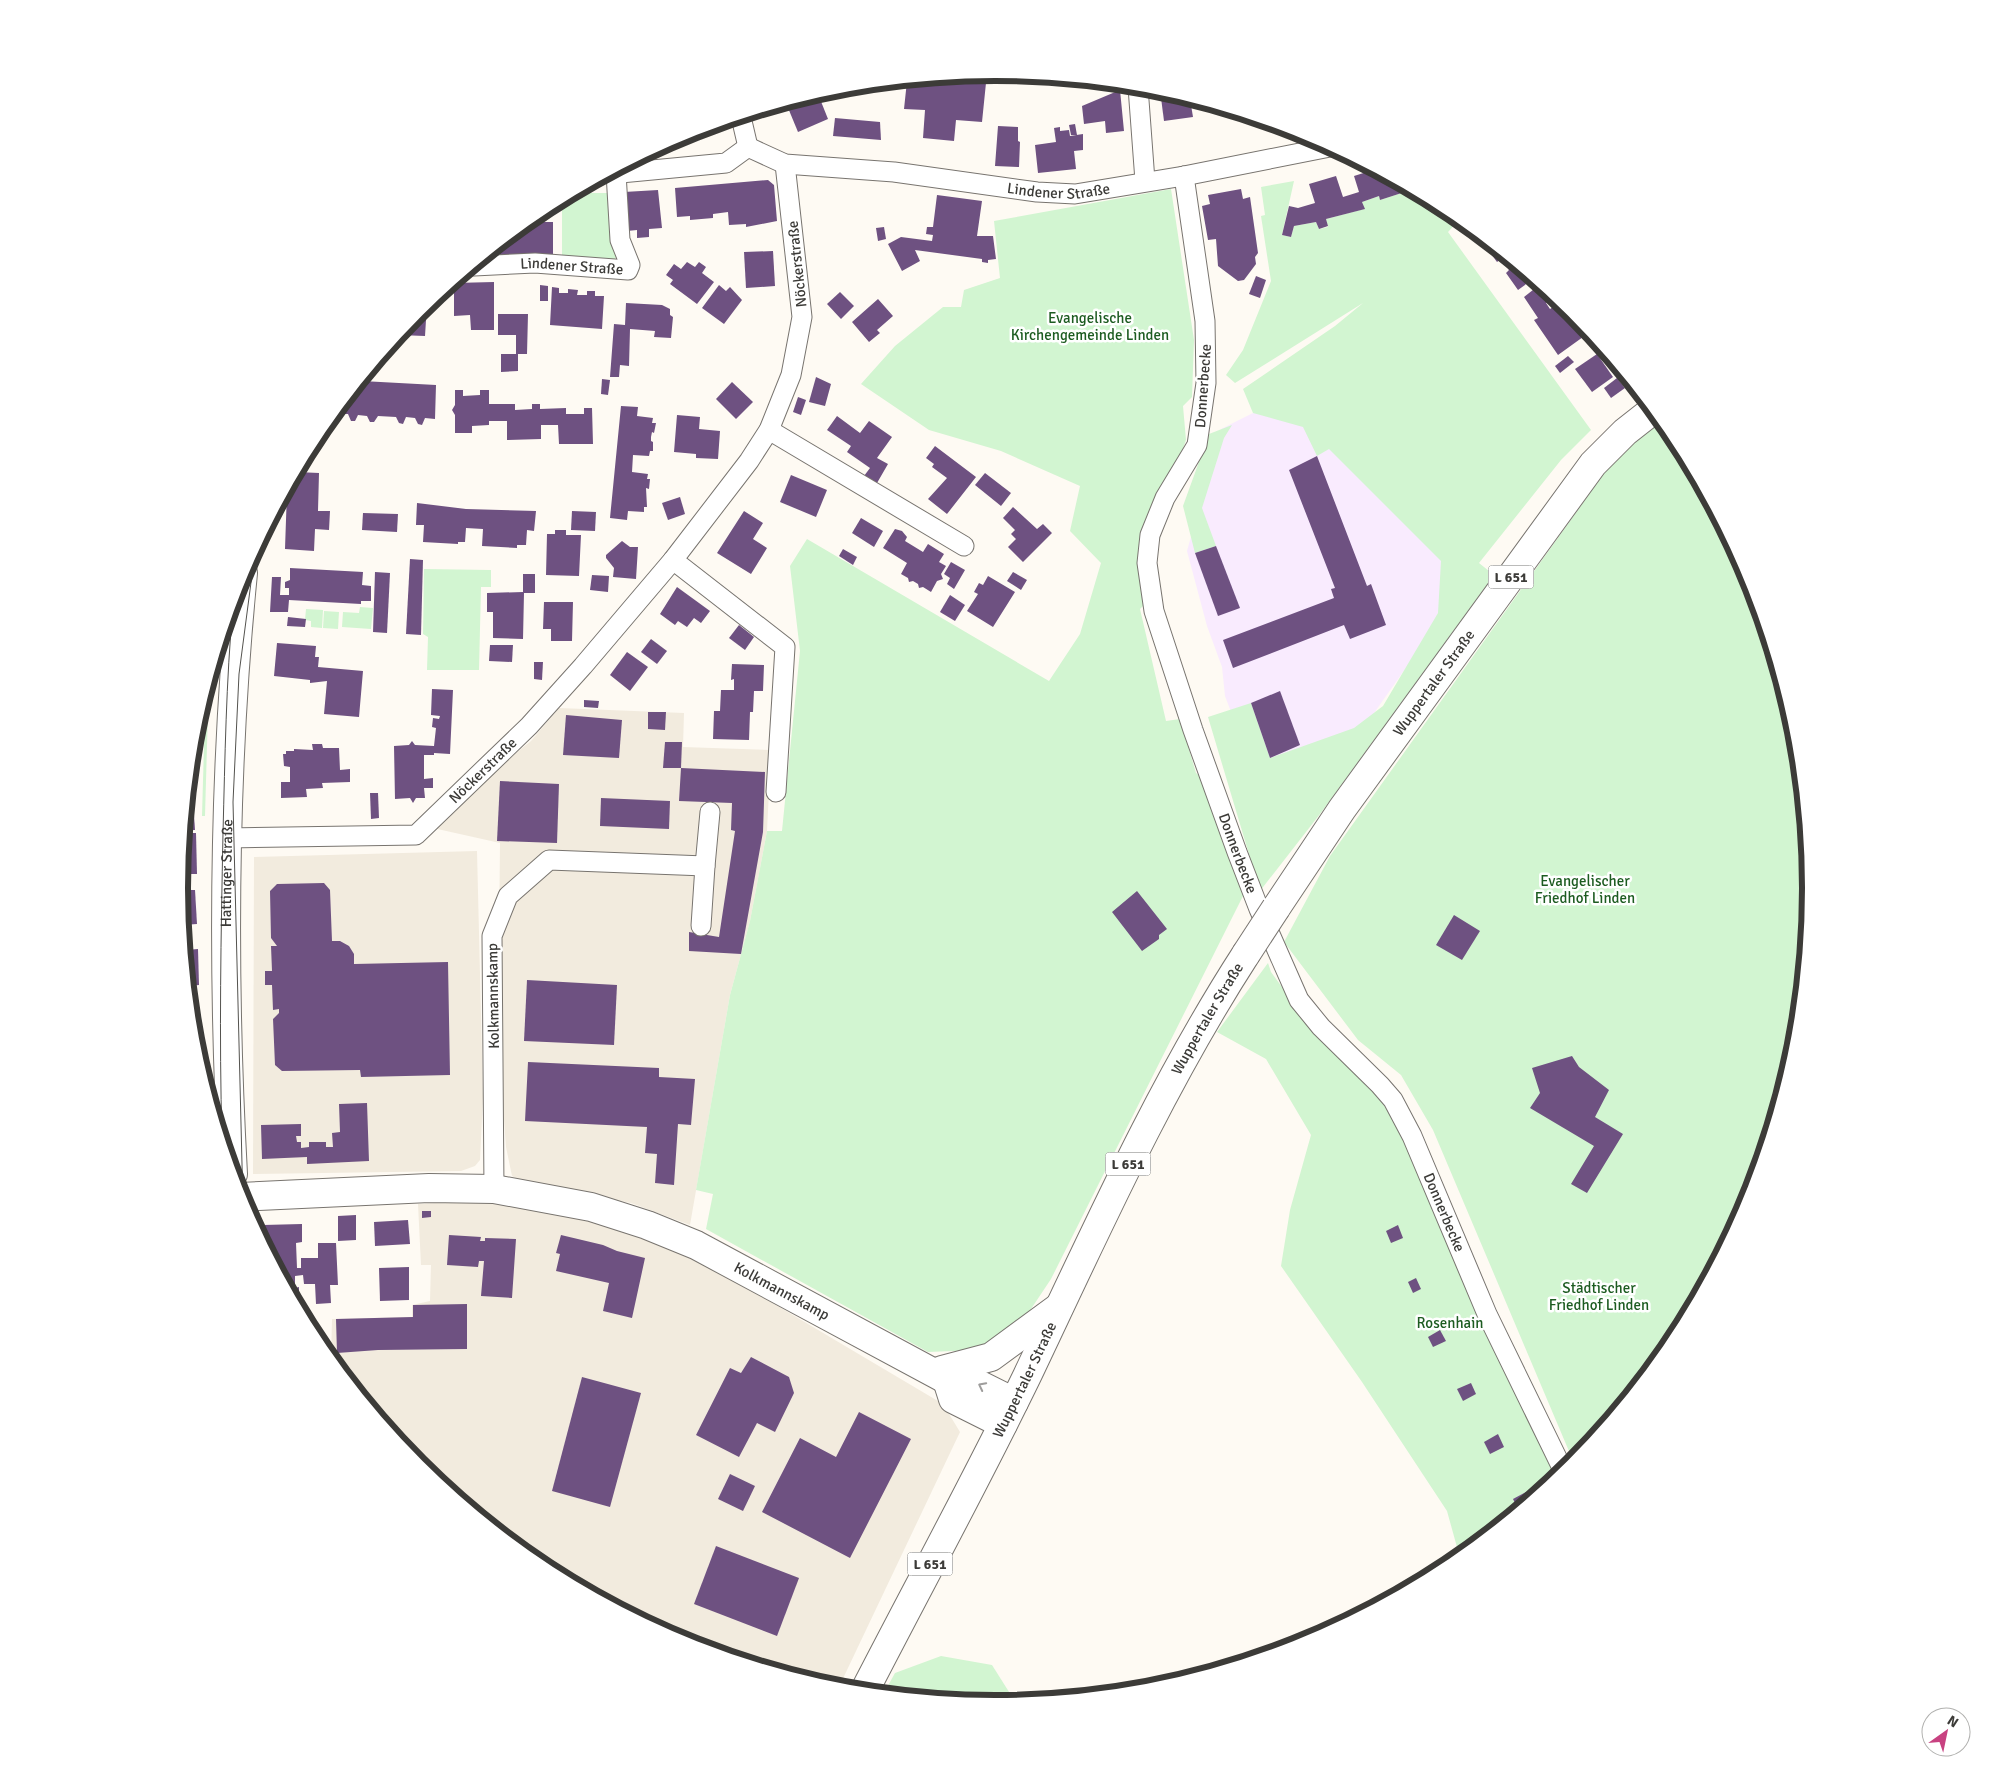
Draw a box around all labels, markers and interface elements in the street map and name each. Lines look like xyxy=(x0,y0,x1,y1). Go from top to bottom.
street label: Lindener Straße xyxy=(1006,179,1111,203)
street label: Nöckerstraße xyxy=(783,220,811,308)
street label: Lindener Straße xyxy=(520,254,624,279)
park label: Evangelische Kirchengemeinde Linden xyxy=(1011,309,1169,344)
street label: Donnerbecke xyxy=(1191,343,1215,429)
road number: L 651 xyxy=(1488,566,1534,588)
street label: Wuppertaler Straße xyxy=(1389,626,1478,739)
street label: Nöckerstraße xyxy=(445,734,521,807)
street label: Donnerbecke xyxy=(1215,811,1261,896)
street label: Hattinger Straße xyxy=(217,819,237,927)
park label: Evangelischer Friedhof Linden xyxy=(1535,872,1635,907)
street label: Kolkmannskamp xyxy=(483,943,503,1049)
street label: Wuppertaler Straße xyxy=(1168,959,1247,1078)
road number: L 651 xyxy=(1106,1152,1150,1176)
street label: Donnerbecke xyxy=(1419,1170,1469,1255)
street label: Kolkmannskamp xyxy=(731,1258,833,1324)
park label: Städtischer Friedhof Linden xyxy=(1549,1279,1649,1314)
park label: Rosenhain xyxy=(1417,1314,1483,1332)
street label: Wuppertaler Straße xyxy=(989,1319,1060,1441)
one-way arrow xyxy=(978,1382,987,1392)
road number: L 651 xyxy=(908,1552,952,1576)
north arrow xyxy=(1921,1707,1971,1757)
text: N xyxy=(1944,1712,1962,1731)

